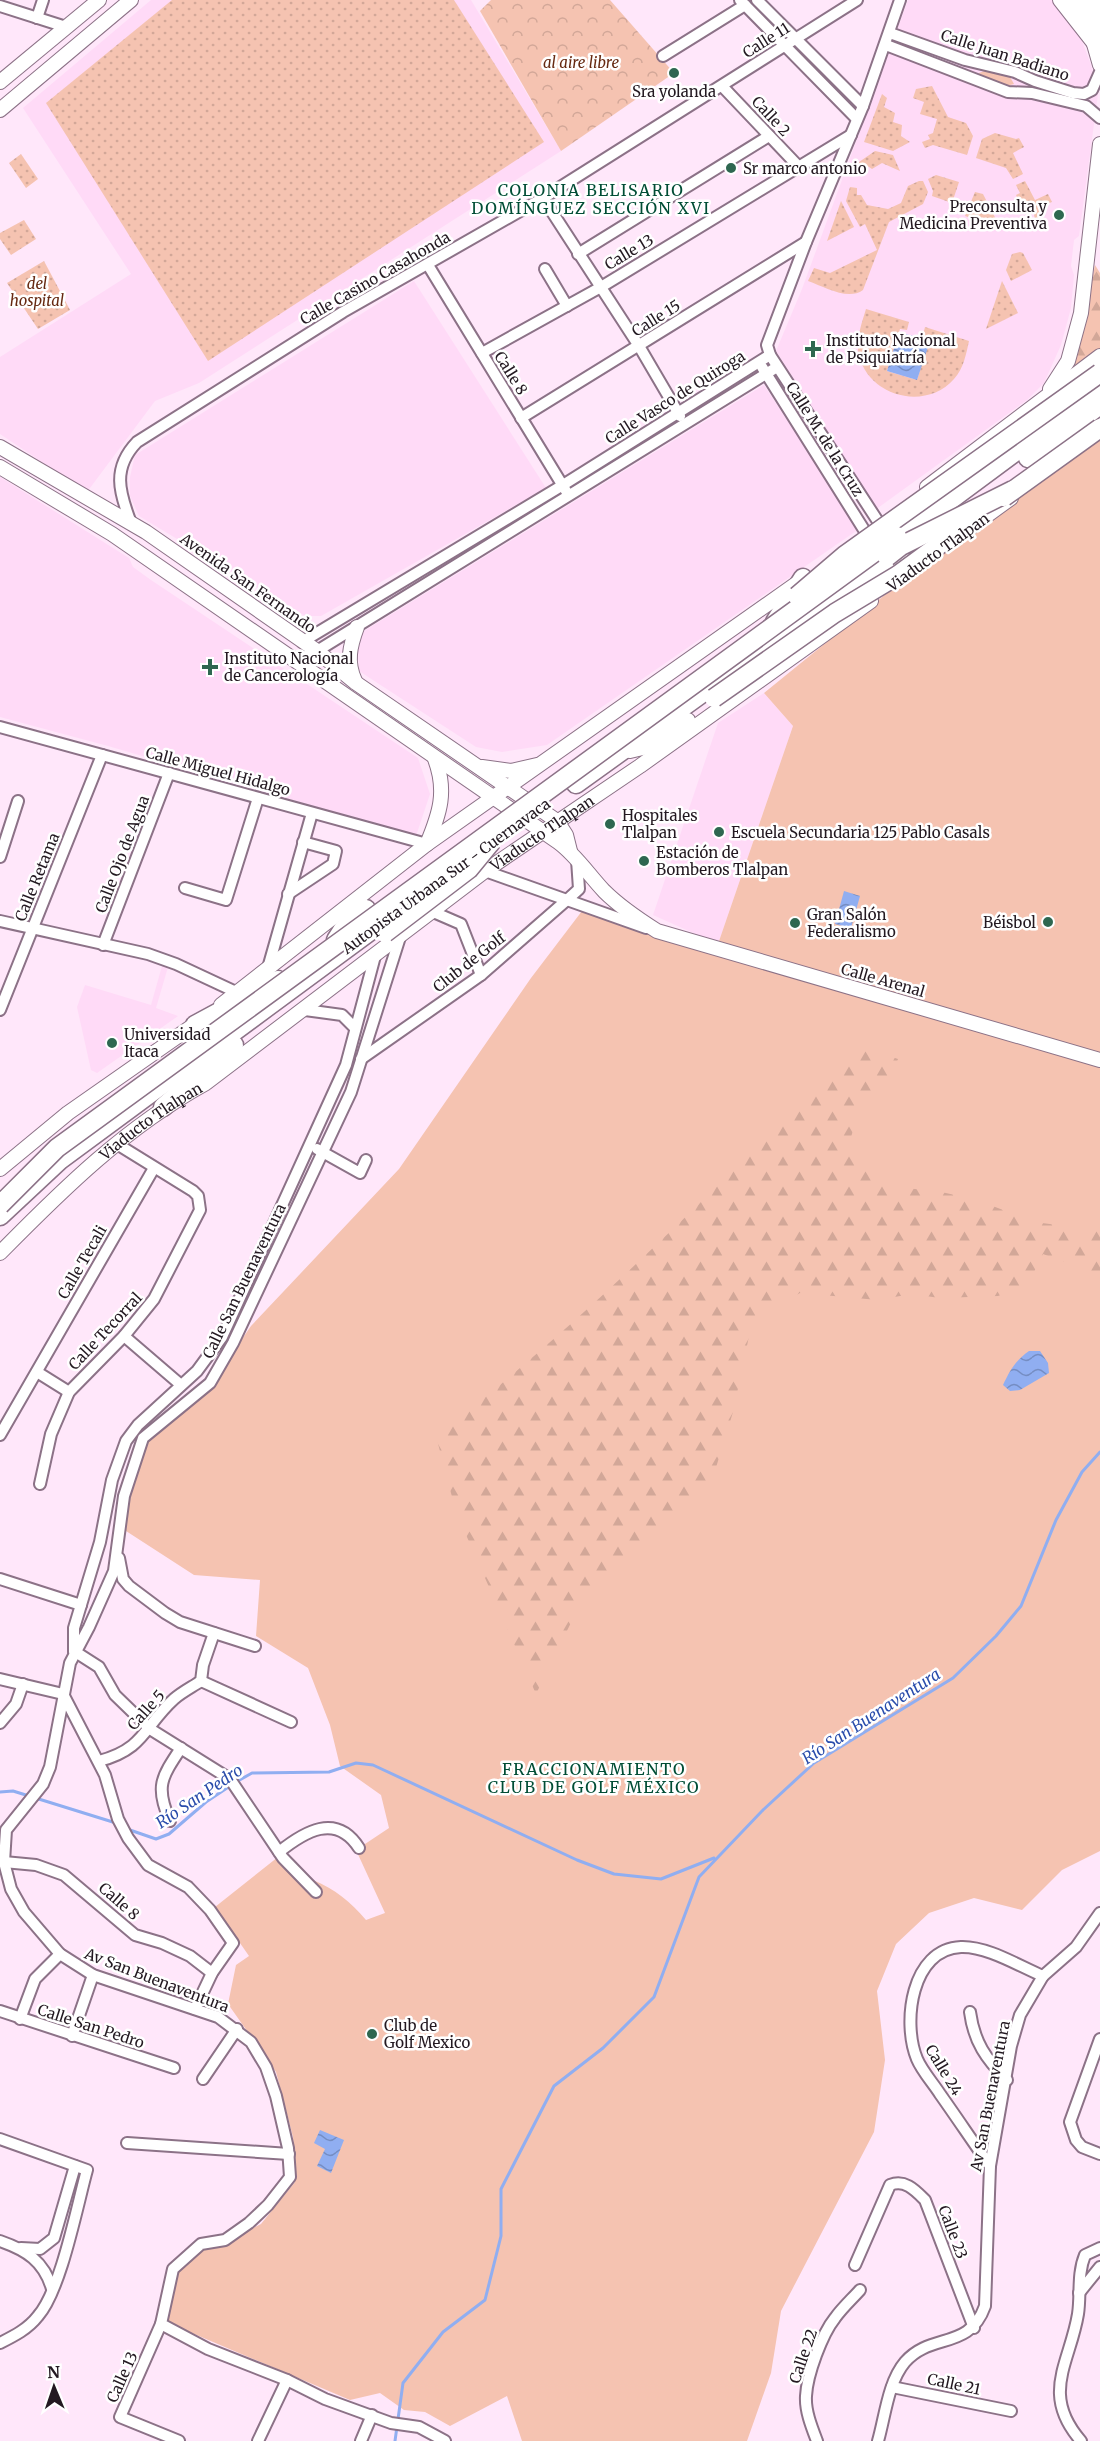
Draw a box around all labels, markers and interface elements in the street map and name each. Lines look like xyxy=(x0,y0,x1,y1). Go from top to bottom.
street label: Calle 11 xyxy=(739,18,793,62)
street label: Calle Juan Badiano xyxy=(938,25,1072,85)
park label: al aire libre xyxy=(543,53,619,72)
marker: Sra yolanda xyxy=(667,66,681,80)
place label: Sra yolanda xyxy=(632,82,716,101)
street label: Calle 2 xyxy=(748,92,794,140)
place label: Sr marco antonio xyxy=(743,159,867,178)
marker: Sr marco antonio xyxy=(724,161,738,175)
district label: COLONIA BELISARIO DOMÍNGUEZ SECCIÓN XVI xyxy=(471,180,711,218)
place label: Preconsulta y Medicina Preventiva xyxy=(899,197,1047,233)
marker: Preconsulta y Medicina Preventiva xyxy=(1052,208,1066,222)
street label: Calle Casino Casahonda xyxy=(296,227,454,329)
street label: Calle 13 xyxy=(601,230,657,274)
park label: del hospital xyxy=(10,274,64,310)
street label: Calle 15 xyxy=(628,296,684,340)
place label: Instituto Nacional de Psiquiatría xyxy=(826,331,956,367)
marker: Instituto Nacional de Psiquiatría xyxy=(804,340,822,358)
street label: Calle Vasco de Quiroga xyxy=(602,346,748,448)
street label: Calle 8 xyxy=(490,348,532,398)
street label: Calle M. de la Cruz xyxy=(782,378,868,500)
street label: Viaducto Tlalpan xyxy=(882,509,993,596)
street label: Avenida San Fernando xyxy=(176,528,320,637)
place label: Instituto Nacional de Cancerología xyxy=(224,649,354,685)
marker: Instituto Nacional de Cancerología xyxy=(201,658,219,676)
street label: Calle Miguel Hidalgo xyxy=(144,743,293,800)
street label: Viaducto Tlalpan xyxy=(485,791,597,875)
street label: Calle Ojo de Agua xyxy=(91,793,153,915)
street label: Autopista Urbana Sur - Cuernavaca xyxy=(337,794,554,959)
place label: Hospitales Tlalpan xyxy=(622,806,698,842)
marker: Hospitales Tlalpan xyxy=(603,817,617,831)
place label: Escuela Secundaria 125 Pablo Casals xyxy=(731,823,990,842)
marker: Escuela Secundaria 125 Pablo Casals xyxy=(712,825,726,839)
street label: Calle Retama xyxy=(11,830,63,924)
place label: Estación de Bomberos Tlalpan xyxy=(656,843,788,879)
marker: Estación de Bomberos Tlalpan xyxy=(637,854,651,868)
place label: Gran Salón Federalismo xyxy=(807,905,896,941)
place label: Béisbol xyxy=(983,913,1036,932)
marker: Béisbol xyxy=(1041,915,1055,929)
marker: Gran Salón Federalismo xyxy=(788,916,802,930)
street label: Club de Golf xyxy=(429,927,510,996)
street label: Calle Arenal xyxy=(839,959,927,1001)
place label: Universidad Itaca xyxy=(124,1025,210,1061)
marker: Universidad Itaca xyxy=(105,1036,119,1050)
street label: Viaducto Tlalpan xyxy=(95,1078,205,1164)
street label: Calle San Buenaventura xyxy=(198,1200,290,1362)
street label: Calle Tecali xyxy=(53,1222,111,1302)
street label: Calle Tecorral xyxy=(64,1288,146,1374)
water label: Río San Buenaventura xyxy=(798,1664,944,1768)
street label: Calle 5 xyxy=(123,1686,169,1734)
district label: FRACCIONAMIENTO CLUB DE GOLF MÉXICO xyxy=(488,1759,700,1797)
water label: Río San Pedro xyxy=(152,1760,246,1832)
street label: Calle 8 xyxy=(95,1878,143,1924)
street label: Av San Buenaventura xyxy=(81,1943,232,2016)
street label: Calle San Pedro xyxy=(35,2000,147,2052)
place label: Club de Golf Mexico xyxy=(384,2016,471,2052)
street label: Av San Buenaventura xyxy=(966,2019,1014,2174)
marker: Club de Golf Mexico xyxy=(365,2027,379,2041)
street label: Calle 24 xyxy=(921,2041,967,2099)
street label: Calle 23 xyxy=(934,2203,972,2261)
street label: Calle 22 xyxy=(785,2326,821,2386)
street label: Calle 13 xyxy=(102,2349,142,2405)
north arrow xyxy=(24,2357,84,2417)
text: N xyxy=(47,2362,61,2382)
street label: Calle 21 xyxy=(926,2369,983,2399)

